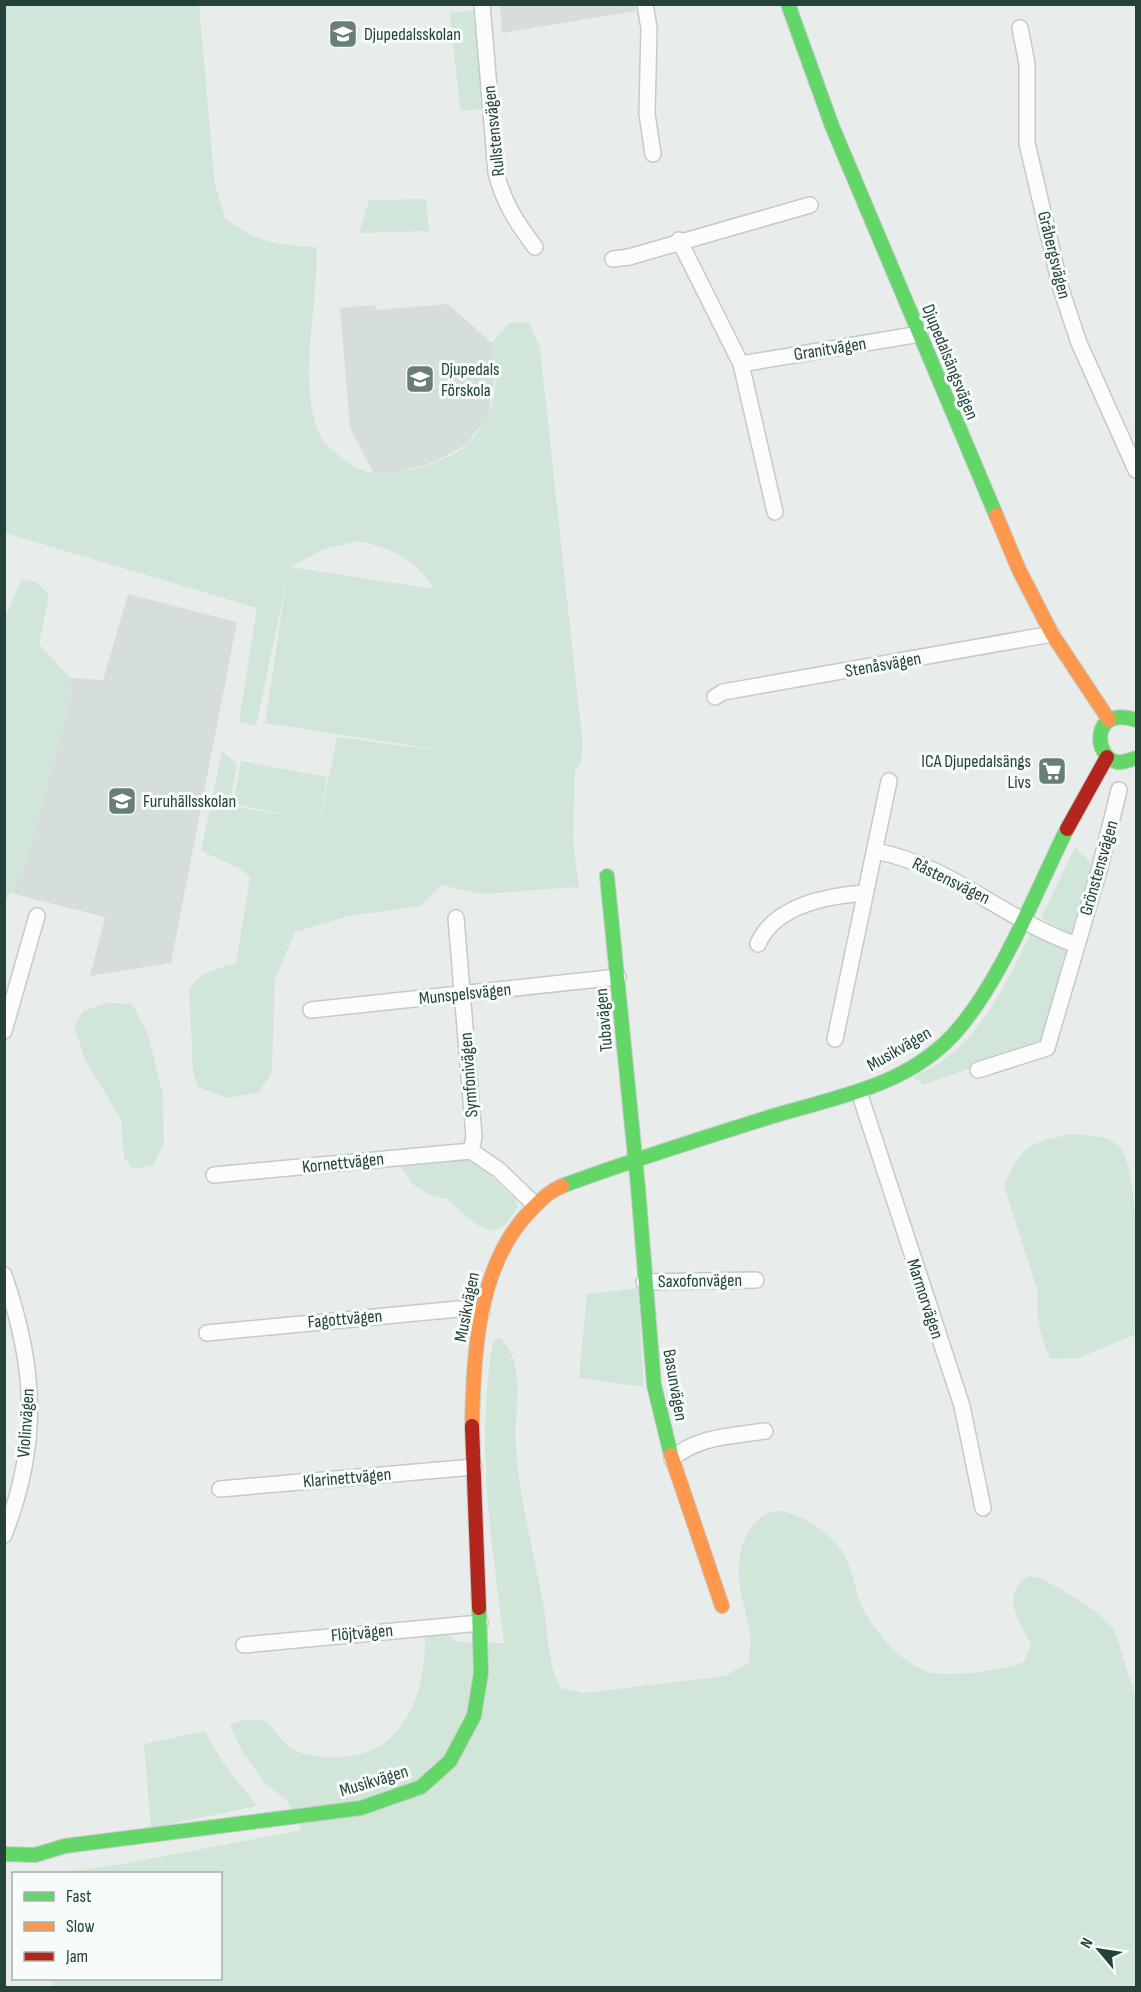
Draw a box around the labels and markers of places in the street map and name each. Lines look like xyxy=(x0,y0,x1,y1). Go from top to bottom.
school or university icon: Djupedalsskolan xyxy=(327,18,359,50)
place label: Djupedalsskolan xyxy=(364,24,461,45)
place label: Djupedals Förskola xyxy=(441,359,500,401)
school or university icon: Djupedals Förskola xyxy=(404,363,436,395)
place label: ICA Djupedalsängs Livs xyxy=(921,751,1031,793)
supermarket icon: ICA Djupedalsängs Livs xyxy=(1036,755,1068,787)
school or university icon: Furuhällsskolan xyxy=(106,785,138,817)
place label: Furuhällsskolan xyxy=(143,791,236,812)

